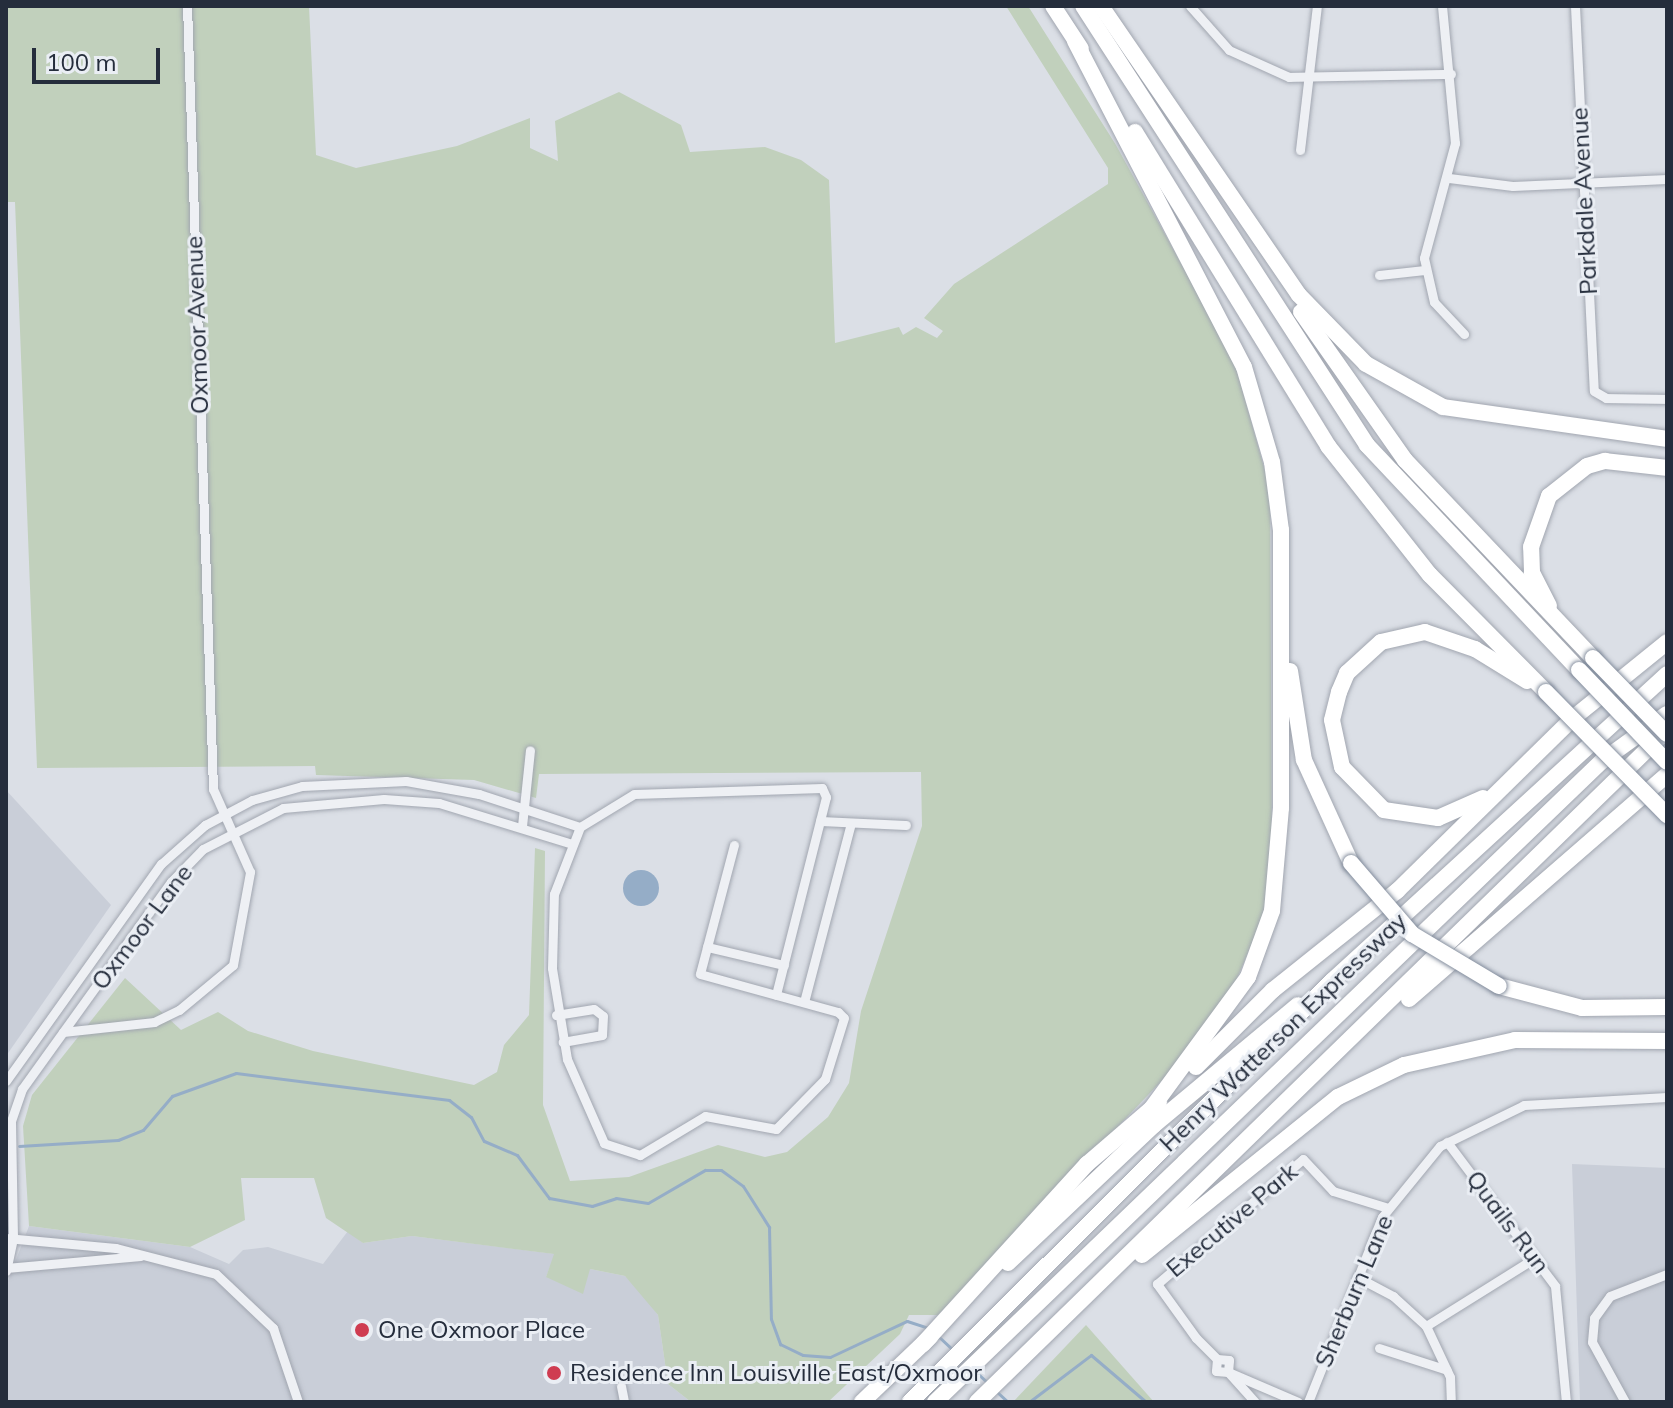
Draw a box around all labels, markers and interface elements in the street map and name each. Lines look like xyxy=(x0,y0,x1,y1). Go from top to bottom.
scale bar xyxy=(36,32,164,82)
text: 100 m xyxy=(46,47,117,77)
street label: Parkdale Avenue xyxy=(1565,107,1603,295)
street label: Oxmoor Avenue xyxy=(179,235,215,415)
street label: Oxmoor Lane xyxy=(86,859,198,995)
street label: Henry Watterson Expressway xyxy=(1154,906,1412,1158)
street label: Executive Park xyxy=(1161,1157,1303,1283)
street label: Quails Run xyxy=(1460,1165,1556,1279)
street label: Sherburn Lane xyxy=(1309,1211,1399,1371)
place label: One Oxmoor Place xyxy=(378,1316,585,1344)
marker: One Oxmoor Place xyxy=(353,1321,371,1339)
place label: Residence Inn Louisville East/Oxmoor xyxy=(570,1359,982,1387)
marker: Residence Inn Louisville East/Oxmoor xyxy=(545,1364,563,1382)

